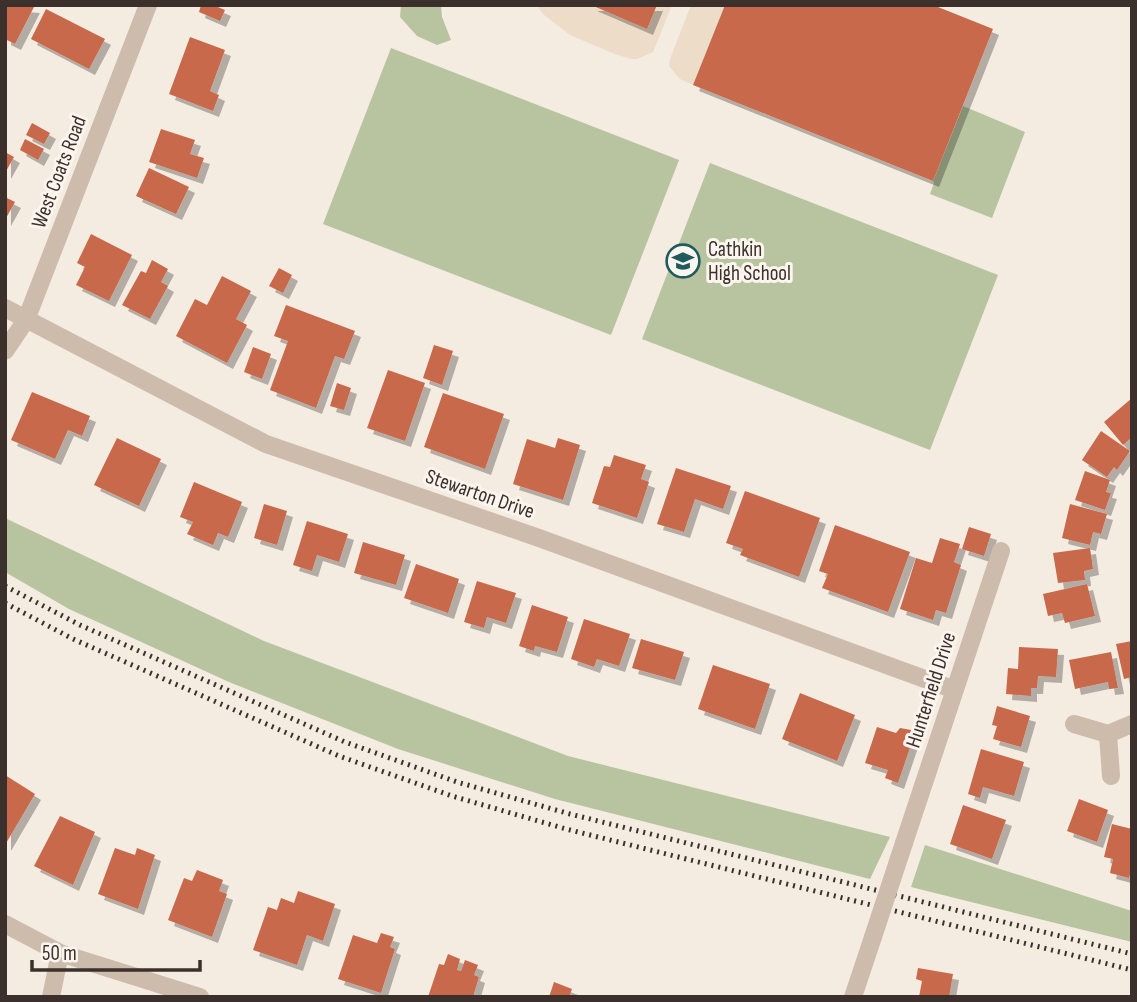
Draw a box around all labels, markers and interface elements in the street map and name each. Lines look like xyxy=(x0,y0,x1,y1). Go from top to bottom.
street label: West Coats Road xyxy=(26,112,92,232)
place label: Cathkin High School xyxy=(708,237,791,286)
school or university icon: Cathkin High School xyxy=(664,242,702,280)
street label: Stewarton Drive xyxy=(422,464,538,524)
street label: Hunterfield Drive xyxy=(901,629,961,751)
scale bar xyxy=(32,928,200,972)
text: 50 m xyxy=(42,941,77,966)

